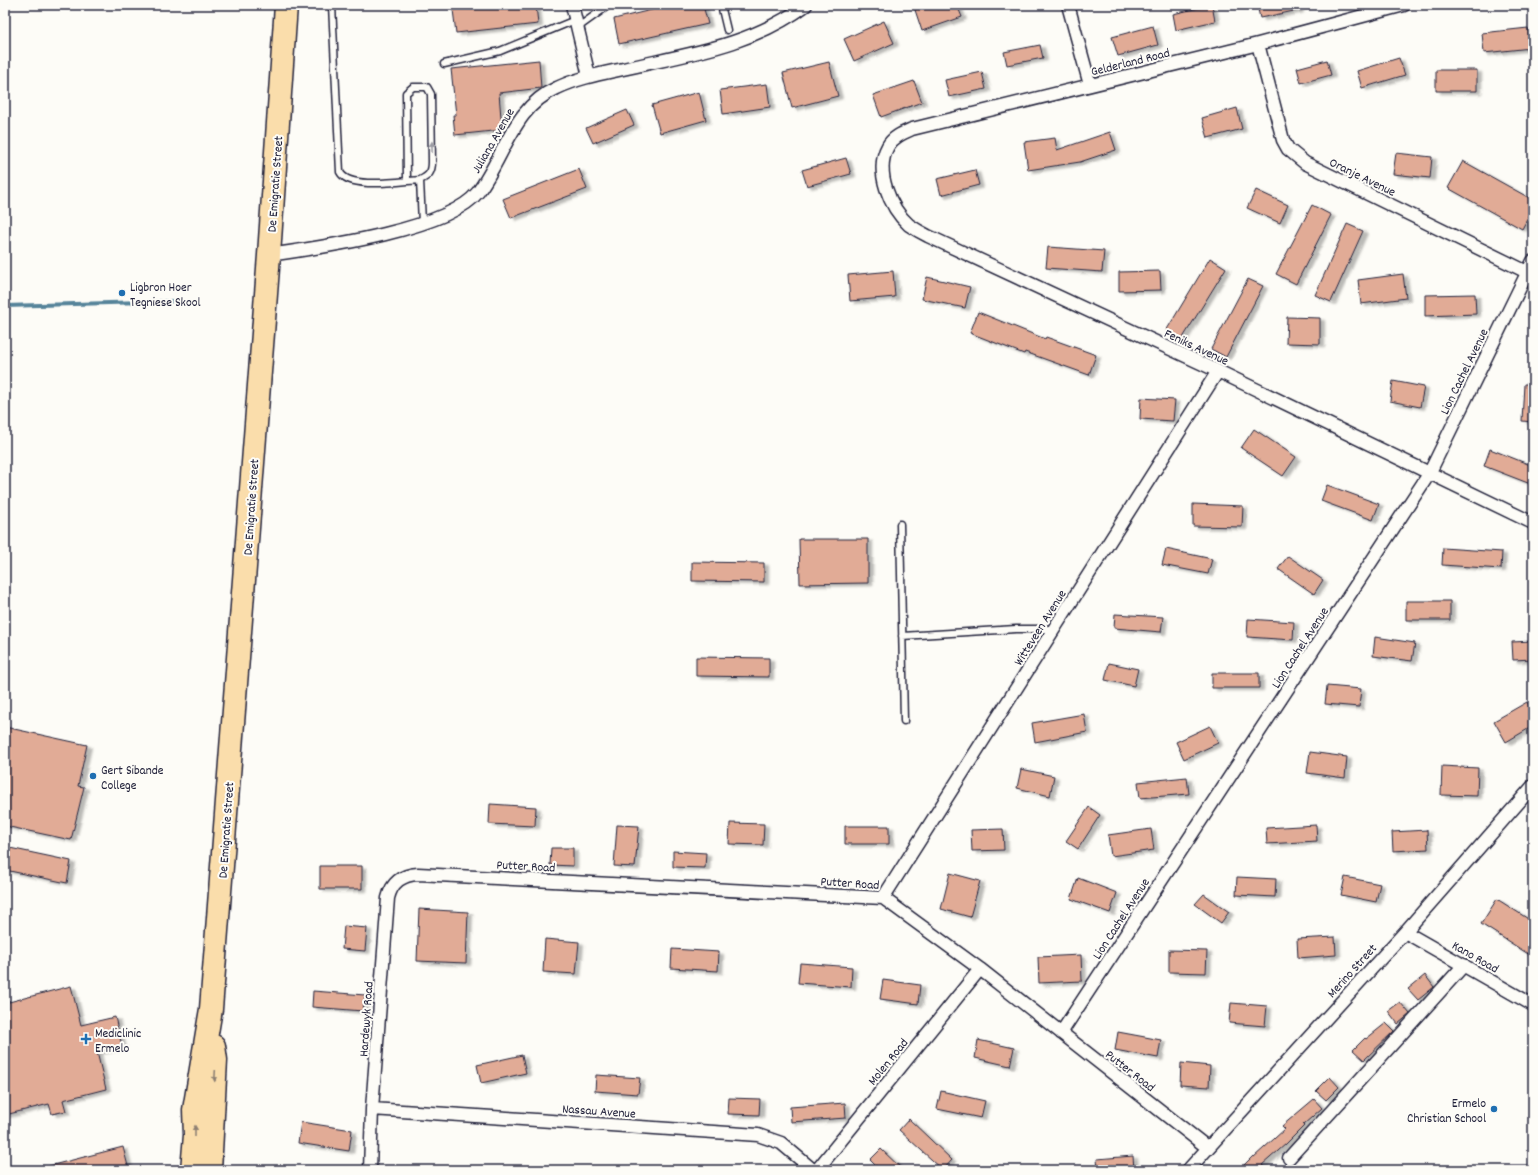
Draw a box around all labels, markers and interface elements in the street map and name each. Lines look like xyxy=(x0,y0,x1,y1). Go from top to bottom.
street label: Gelderland Road xyxy=(1089,44,1172,82)
street label: Juliana Avenue xyxy=(468,105,521,177)
street label: De Emigratie Street xyxy=(264,135,289,233)
one-way arrow xyxy=(429,140,435,153)
street label: Oranje Avenue xyxy=(1325,154,1399,203)
place label: Ligbron Hoer Tegniese Skool xyxy=(130,279,201,313)
marker: Ligbron Hoer Tegniese Skool xyxy=(117,288,127,298)
street label: Feniks Avenue xyxy=(1161,325,1232,372)
street label: Lion Cachel Avenue xyxy=(1436,326,1494,418)
street label: De Emigratie Street xyxy=(240,458,265,556)
street label: Witteveen Avenue xyxy=(1010,586,1072,670)
street label: Lion Cachel Avenue xyxy=(1268,604,1335,693)
place label: Gert Sibande College xyxy=(101,762,164,796)
marker: Gert Sibande College xyxy=(88,771,98,781)
street label: De Emigratie Street xyxy=(215,781,240,879)
street label: Putter Road xyxy=(496,856,556,879)
street label: Putter Road xyxy=(820,873,880,896)
street label: Lion Cachel Avenue xyxy=(1089,875,1156,964)
street label: Kano Road xyxy=(1448,937,1502,979)
street label: Merino Street xyxy=(1323,940,1382,1003)
street label: Hardewyk Road xyxy=(355,981,380,1058)
place label: Mediclinic Ermelo xyxy=(95,1025,141,1059)
marker: Mediclinic Ermelo xyxy=(80,1033,92,1045)
street label: Molen Road xyxy=(864,1035,914,1090)
street label: Putter Road xyxy=(1100,1046,1159,1098)
one-way arrow xyxy=(211,1070,218,1082)
place label: Ermelo Christian School xyxy=(1407,1095,1486,1129)
street label: Nassau Avenue xyxy=(561,1100,637,1125)
marker: Ermelo Christian School xyxy=(1489,1104,1499,1114)
one-way arrow xyxy=(192,1124,198,1137)

